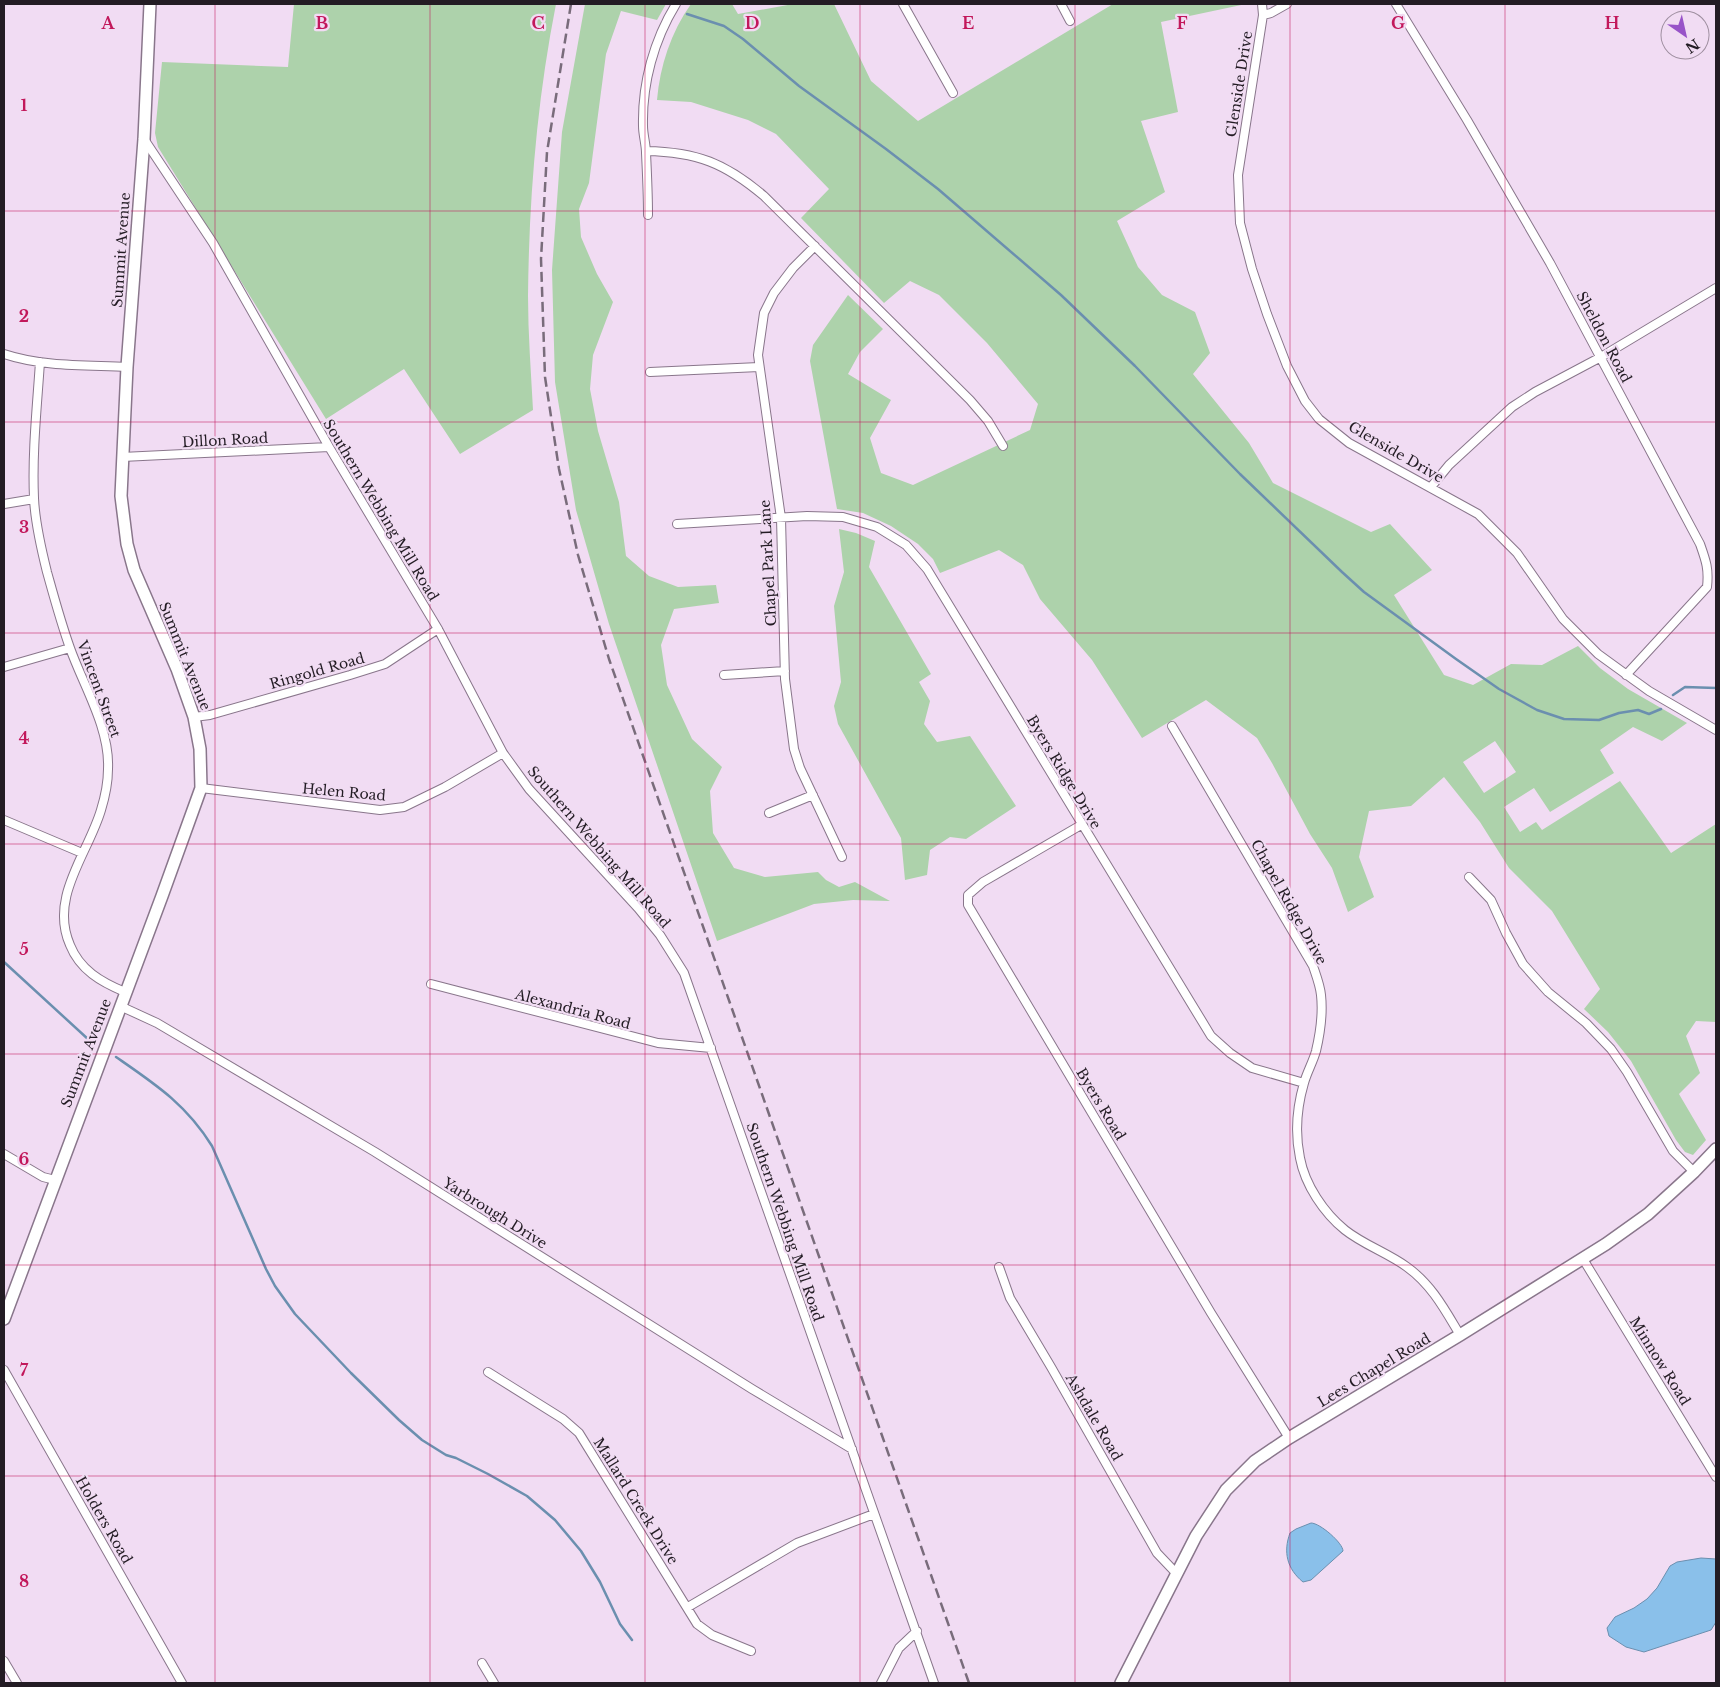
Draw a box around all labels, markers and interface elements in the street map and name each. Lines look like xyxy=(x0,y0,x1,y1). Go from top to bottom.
north arrow xyxy=(1660,10,1710,60)
text: A xyxy=(101,13,116,33)
text: B xyxy=(316,13,329,33)
text: C xyxy=(531,13,545,33)
text: D xyxy=(745,13,759,33)
text: E xyxy=(962,13,974,33)
text: F xyxy=(1176,13,1188,33)
text: G xyxy=(1391,13,1405,33)
text: H xyxy=(1604,13,1620,33)
street label: Glenside Drive xyxy=(1222,30,1256,138)
text: N xyxy=(1682,35,1703,57)
text: 1 xyxy=(21,95,28,115)
street label: Summit Avenue xyxy=(108,192,134,308)
street label: Sheldon Road xyxy=(1572,288,1636,386)
text: 2 xyxy=(19,306,29,326)
street label: Southern Webbing Mill Road xyxy=(319,416,443,605)
street label: Glenside Drive xyxy=(1345,417,1447,487)
street label: Dillon Road xyxy=(181,429,269,451)
street label: Chapel Park Lane xyxy=(756,499,780,627)
text: 3 xyxy=(19,517,29,537)
street label: Summit Avenue xyxy=(155,599,215,713)
street label: Vincent Street xyxy=(73,637,125,741)
street label: Ringold Road xyxy=(267,649,367,693)
street label: Byers Ridge Drive xyxy=(1023,712,1105,832)
text: 4 xyxy=(19,728,29,748)
street label: Southern Webbing Mill Road xyxy=(524,762,675,932)
street label: Helen Road xyxy=(301,779,387,805)
street label: Chapel Ridge Drive xyxy=(1247,836,1331,968)
text: 5 xyxy=(19,939,29,959)
street label: Alexandria Road xyxy=(512,985,633,1033)
street label: Summit Avenue xyxy=(57,996,115,1110)
street label: Byers Road xyxy=(1072,1064,1130,1144)
street label: Southern Webbing Mill Road xyxy=(742,1120,828,1324)
text: 6 xyxy=(19,1149,30,1169)
street label: Yarbrough Drive xyxy=(439,1173,550,1252)
street label: Minnow Road xyxy=(1626,1313,1695,1409)
street label: Lees Chapel Road xyxy=(1314,1329,1434,1411)
text: 7 xyxy=(20,1360,29,1380)
street label: Ashdale Road xyxy=(1061,1369,1127,1464)
street label: Mallard Creek Drive xyxy=(590,1434,682,1568)
street label: Holders Road xyxy=(72,1473,137,1567)
text: 8 xyxy=(19,1571,29,1591)

